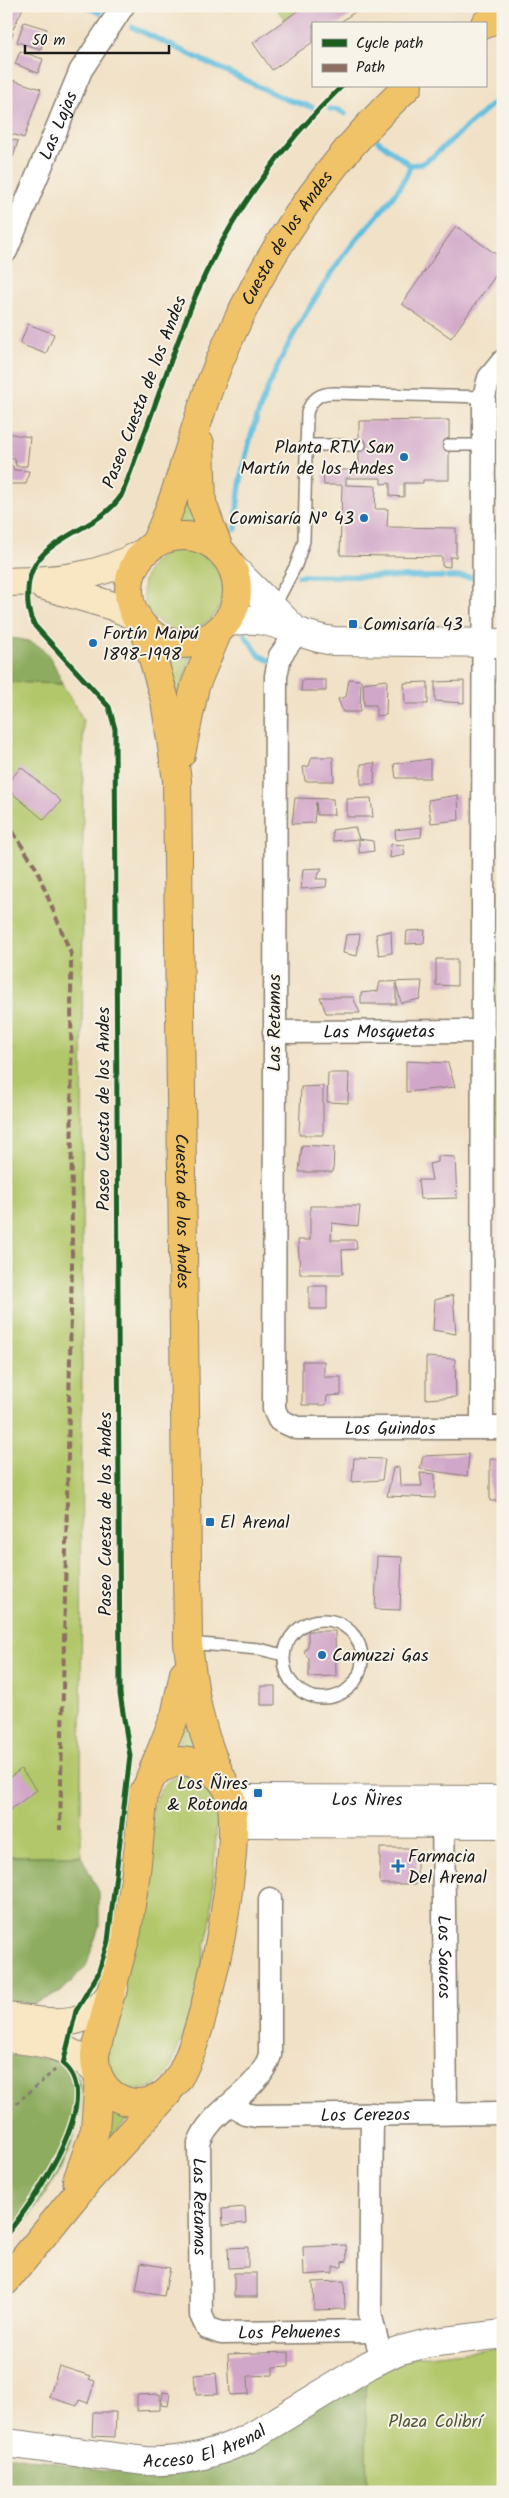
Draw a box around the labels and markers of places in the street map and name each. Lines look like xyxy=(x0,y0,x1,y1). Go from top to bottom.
place label: Planta RTV San Martín de los Andes xyxy=(240,434,394,484)
marker: Planta RTV San Martín de los Andes xyxy=(398,451,410,463)
place label: Comisaría N° 43 xyxy=(229,505,354,534)
marker: Comisaría N° 43 xyxy=(358,512,370,524)
place label: Comisaría 43 xyxy=(363,611,463,640)
marker: Comisaría 43 xyxy=(347,618,359,630)
place label: Fortín Maipú 1898-1998 xyxy=(103,620,199,670)
marker: Fortín Maipú 1898-1998 xyxy=(87,637,99,649)
place label: El Arenal xyxy=(220,1509,290,1538)
marker: El Arenal xyxy=(204,1516,216,1528)
place label: Camuzzi Gas xyxy=(332,1642,429,1671)
marker: Camuzzi Gas xyxy=(316,1649,328,1661)
place label: Los Ñires & Rotonda xyxy=(167,1770,248,1820)
marker: Los Ñires & Rotonda xyxy=(252,1787,264,1799)
place label: Farmacia Del Arenal xyxy=(408,1843,487,1893)
marker: Farmacia Del Arenal xyxy=(392,1860,404,1872)

